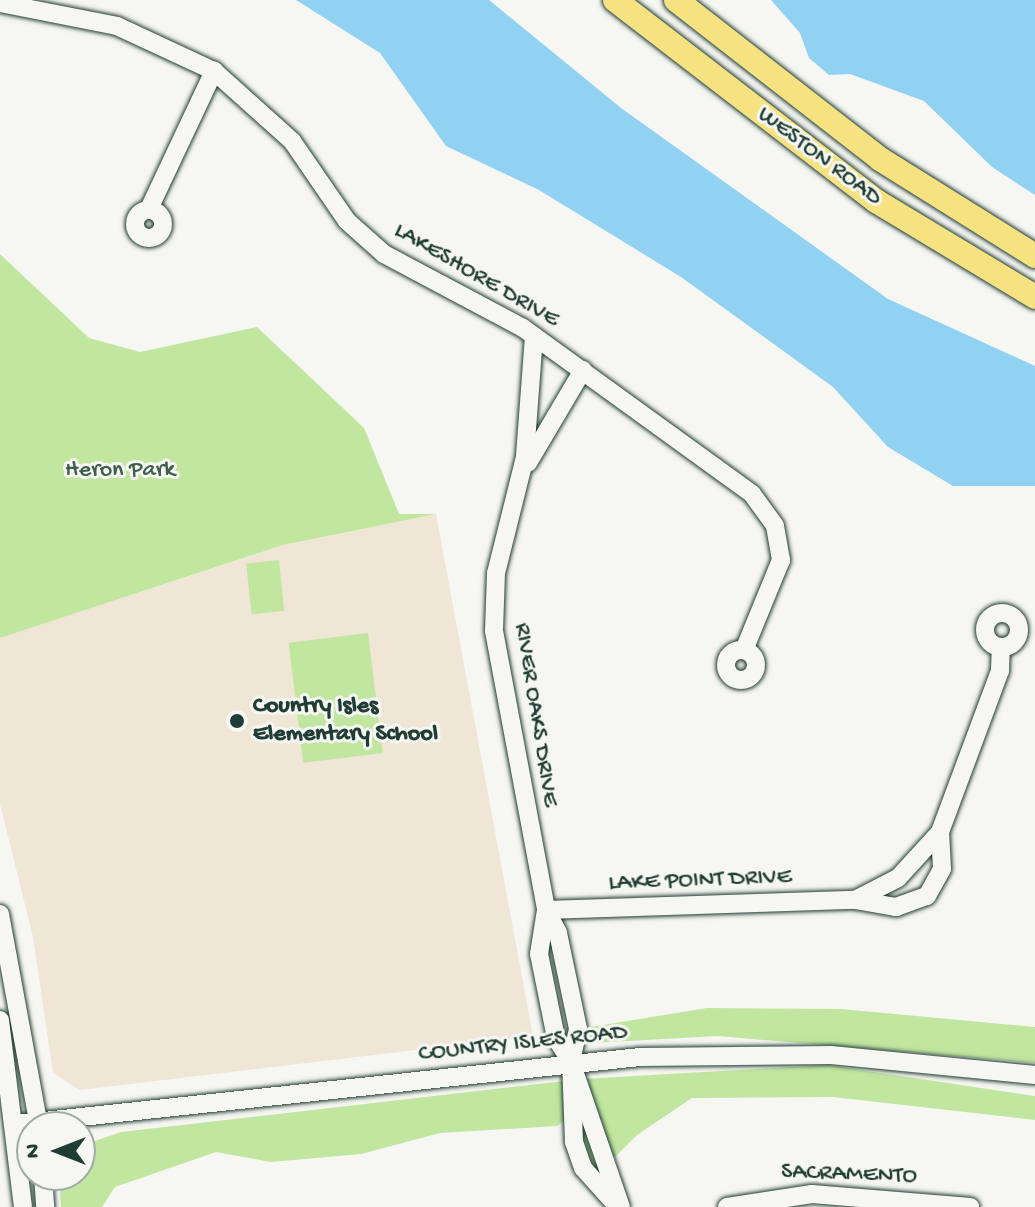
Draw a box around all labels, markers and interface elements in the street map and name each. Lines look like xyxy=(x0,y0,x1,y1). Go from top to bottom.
street label: WESTON ROAD xyxy=(751,101,887,213)
street label: LAKESHORE DRIVE xyxy=(388,217,564,335)
park label: Heron Park xyxy=(65,457,175,485)
street label: RIVER OAKS DRIVE xyxy=(506,621,564,809)
place label: Country Isles Elementary School xyxy=(253,693,438,749)
marker: Country Isles Elementary School xyxy=(228,712,246,730)
street label: LAKE POINT DRIVE xyxy=(608,863,792,899)
street label: COUNTRY ISLES ROAD xyxy=(417,1019,629,1069)
north arrow xyxy=(16,1111,96,1191)
text: N xyxy=(21,1144,47,1158)
street label: SACRAMENTO xyxy=(781,1158,917,1192)

